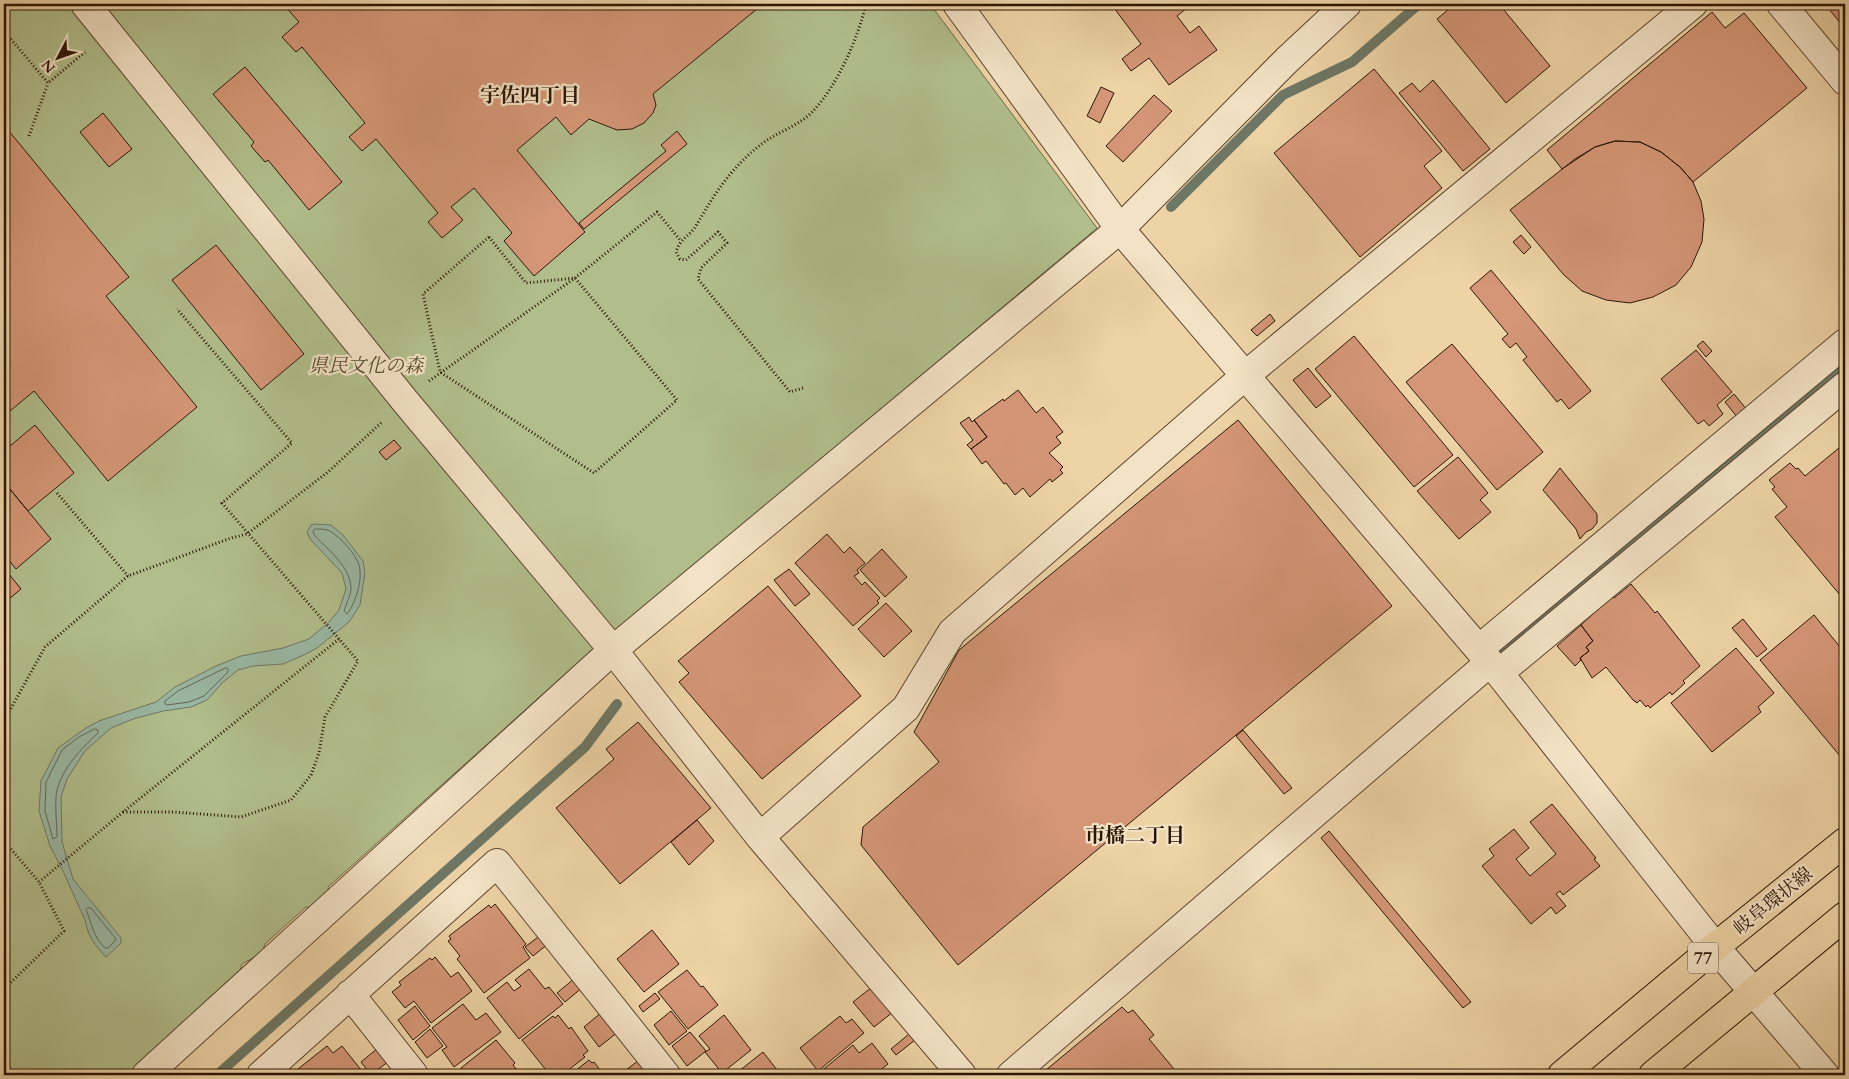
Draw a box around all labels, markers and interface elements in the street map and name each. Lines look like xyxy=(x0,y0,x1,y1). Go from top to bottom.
north arrow xyxy=(32,32,82,82)
text: N xyxy=(37,55,60,77)
district label: 宇佐四丁目 xyxy=(480,82,580,109)
park label: 県民文化の森 xyxy=(309,353,425,379)
district label: 市橋二丁目 xyxy=(1085,822,1185,849)
street label: 岐阜環状線 xyxy=(1728,861,1818,941)
road number: 77 xyxy=(1688,942,1718,974)

